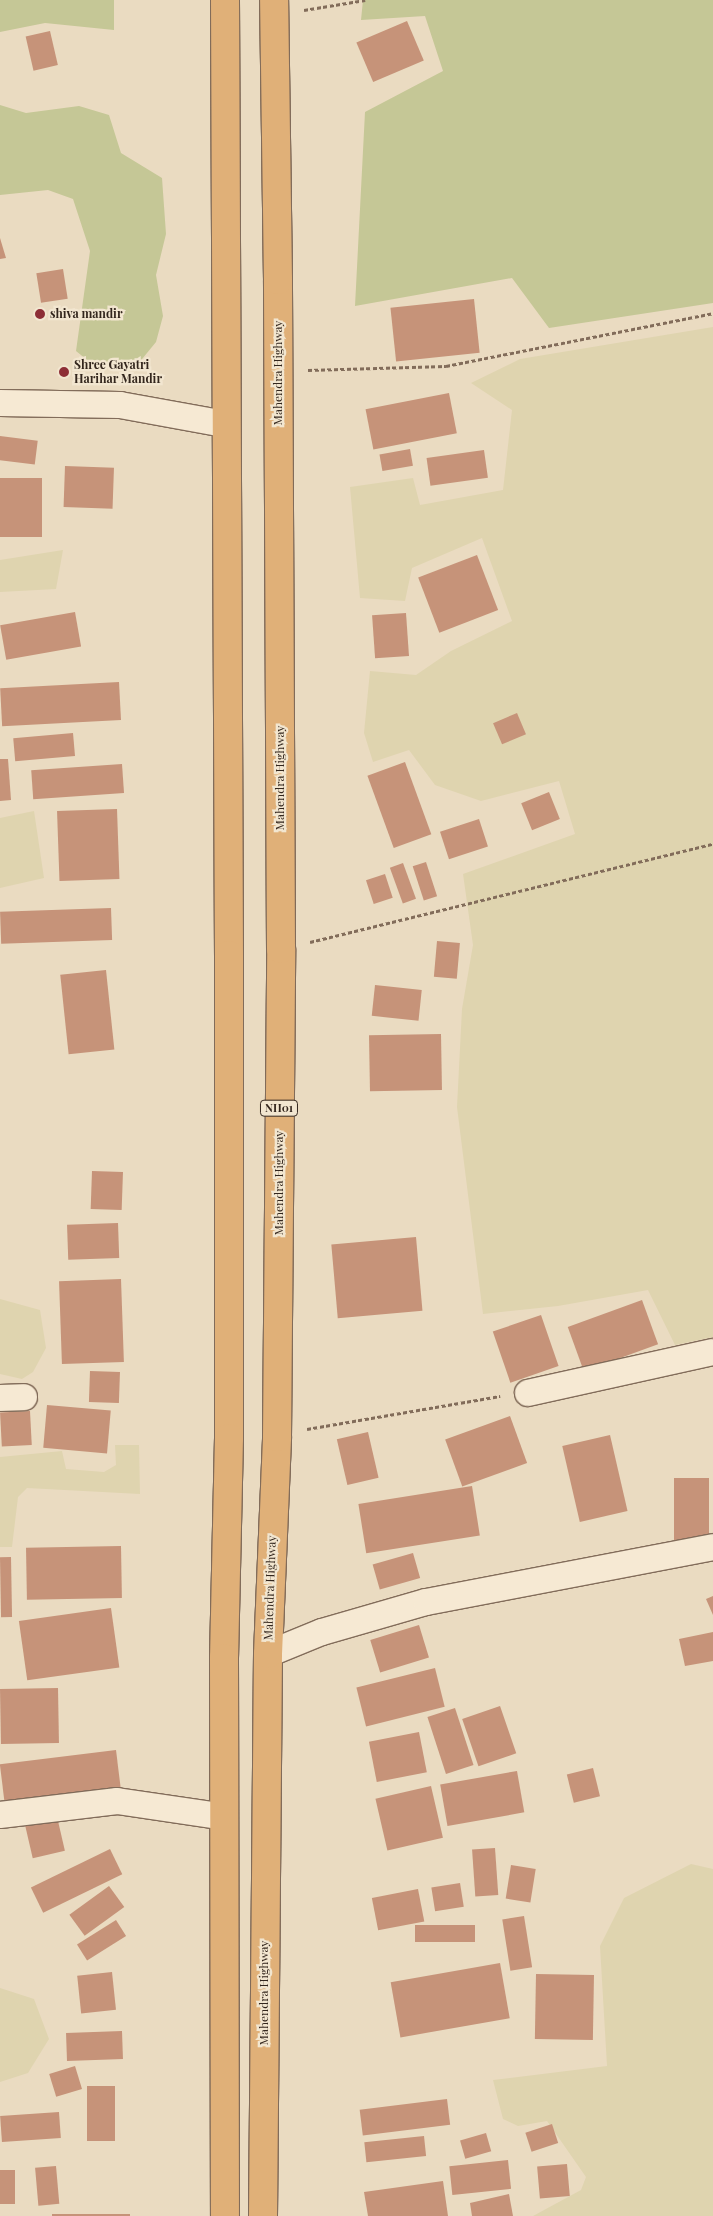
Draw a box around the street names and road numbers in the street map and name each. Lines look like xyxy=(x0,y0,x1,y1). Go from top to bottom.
street label: Mahendra Highway xyxy=(271,321,285,425)
street label: Mahendra Highway xyxy=(273,726,287,830)
road number: NH01 xyxy=(259,1100,299,1116)
street label: Mahendra Highway xyxy=(272,1131,286,1235)
street label: Mahendra Highway xyxy=(261,1535,279,1641)
street label: Mahendra Highway xyxy=(257,1941,271,2045)

